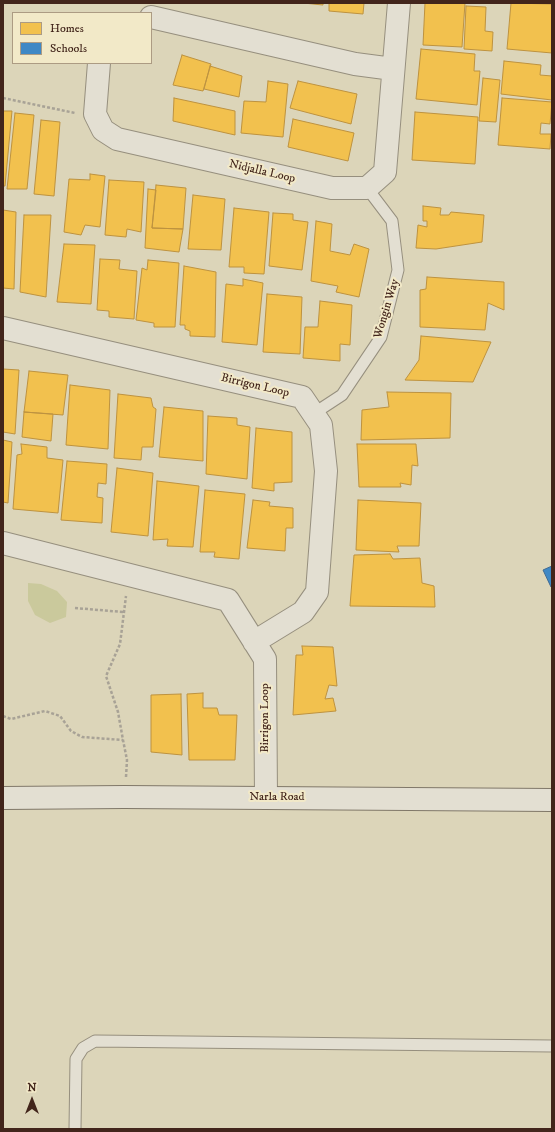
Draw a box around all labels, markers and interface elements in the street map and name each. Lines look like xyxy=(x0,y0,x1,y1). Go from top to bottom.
legend xyxy=(12,12,152,64)
text: Homes xyxy=(50,21,84,36)
text: Schools xyxy=(50,41,87,56)
street label: Nidjalla Loop xyxy=(227,157,297,187)
street label: Wongin Way xyxy=(371,278,403,340)
street label: Birrigon Loop xyxy=(220,371,290,401)
street label: Birrigon Loop xyxy=(259,683,273,753)
street label: Narla Road xyxy=(249,791,305,805)
north arrow xyxy=(12,1080,52,1120)
text: N xyxy=(27,1081,37,1095)

